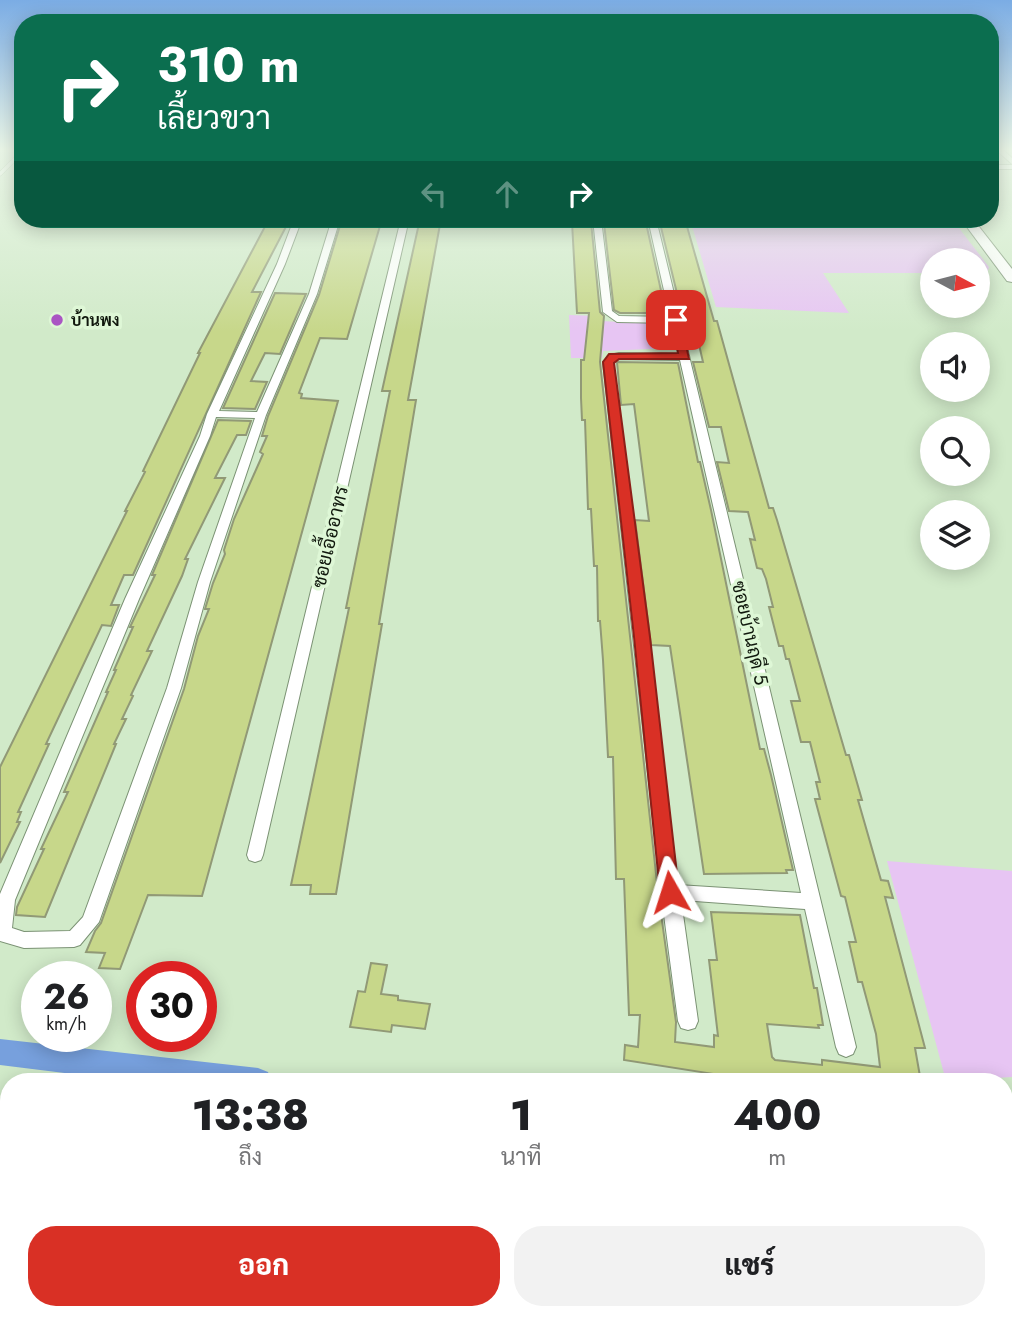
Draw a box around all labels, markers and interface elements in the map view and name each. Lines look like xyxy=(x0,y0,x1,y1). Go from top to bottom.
text: 310 m xyxy=(157,30,300,100)
icon: right xyxy=(42,42,133,133)
text: เลี้ยวขวา xyxy=(157,95,271,141)
icon: left xyxy=(415,175,453,213)
icon: ahead xyxy=(488,175,526,213)
icon: right xyxy=(561,175,599,213)
north arrow xyxy=(920,248,990,318)
map controls xyxy=(920,248,990,570)
pin xyxy=(646,290,706,350)
icon: arrive xyxy=(657,301,695,339)
place label: บ้านพง xyxy=(71,309,120,332)
marker: บ้านพง xyxy=(49,312,65,328)
button: sound xyxy=(920,332,990,402)
button: search xyxy=(920,416,990,486)
street label: ซอยเอื้ออาทร xyxy=(300,482,355,591)
button: layers xyxy=(920,500,990,570)
street label: ซอยบ้านฤดี 5 xyxy=(725,578,775,688)
position arrow xyxy=(633,855,707,929)
speed limit sign: 30 xyxy=(126,961,217,1052)
text: 26 xyxy=(43,972,90,1022)
text: km/h xyxy=(46,1011,87,1037)
text: 13:38 xyxy=(192,1085,309,1146)
text: 1 xyxy=(510,1085,532,1146)
text: 400 xyxy=(733,1085,821,1146)
text: ถึง xyxy=(238,1140,262,1174)
text: นาที xyxy=(501,1140,542,1174)
text: m xyxy=(768,1140,786,1174)
button: ออก xyxy=(28,1226,500,1306)
button: แชร์ xyxy=(514,1226,985,1306)

